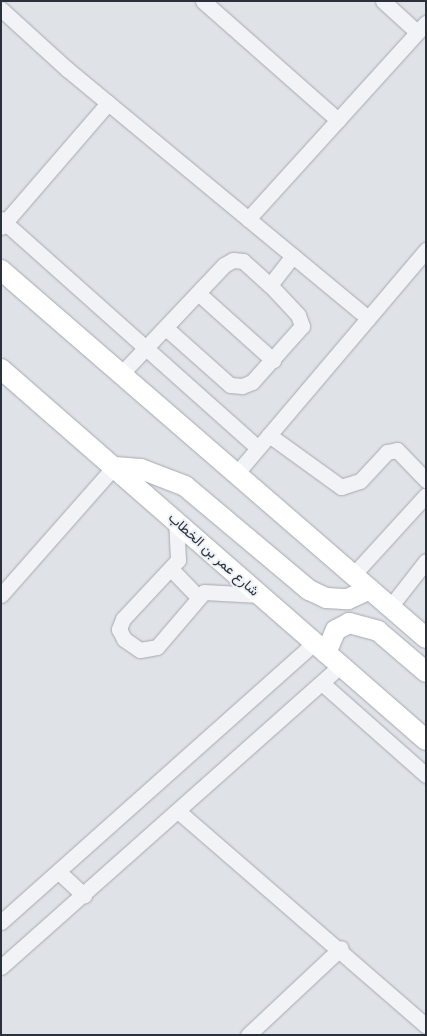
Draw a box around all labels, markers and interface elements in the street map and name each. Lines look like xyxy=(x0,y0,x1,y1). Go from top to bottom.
street label: شارع عمر بن الخطاب xyxy=(165,509,263,599)

